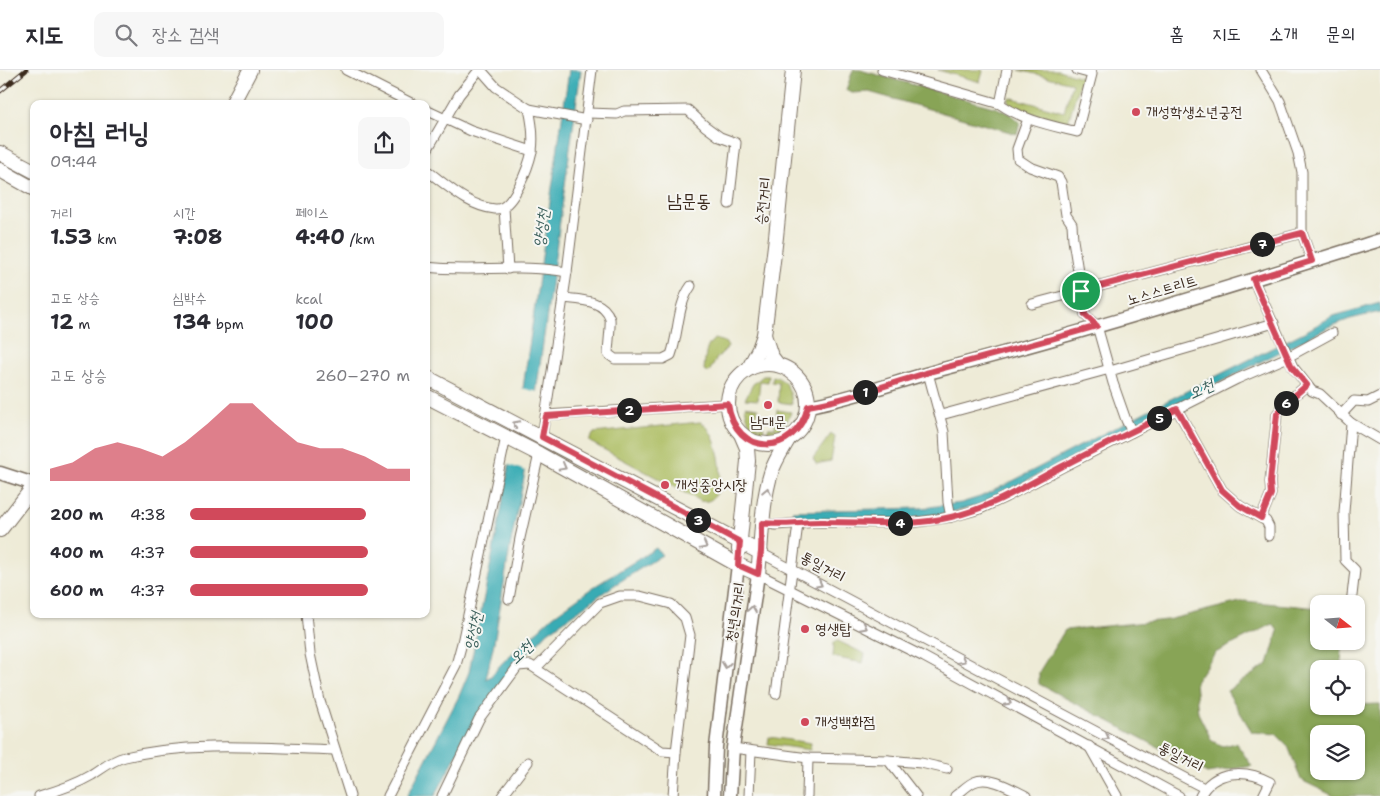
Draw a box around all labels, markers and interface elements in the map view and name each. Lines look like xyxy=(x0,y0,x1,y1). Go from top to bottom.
search box xyxy=(94,12,444,57)
text: 지도 xyxy=(25,19,64,51)
icon: search xyxy=(112,21,140,49)
text: 장소 검색 xyxy=(152,22,219,47)
text: 홈 xyxy=(1170,22,1184,46)
text: 지도 xyxy=(1212,22,1241,46)
text: 소개 xyxy=(1269,22,1298,46)
text: 문의 xyxy=(1326,22,1355,46)
place label: 개성학생소년궁전 xyxy=(1146,102,1243,122)
marker: 개성학생소년궁전 xyxy=(1130,106,1142,118)
text: 아침 러닝 xyxy=(50,113,150,151)
button: share xyxy=(358,117,410,169)
text: 09:44 xyxy=(50,151,97,172)
street label: 승전거리 xyxy=(751,176,775,226)
district label: 남문동 xyxy=(667,189,711,213)
text: 거리 xyxy=(50,204,73,222)
text: 시간 xyxy=(173,204,195,222)
text: 페이스 xyxy=(295,204,329,222)
water label: 양성천 xyxy=(528,205,554,249)
text: 1.53 xyxy=(50,223,92,251)
text: 7:08 xyxy=(173,223,223,251)
text: 4:40 xyxy=(295,223,345,251)
text: km xyxy=(92,230,117,248)
text: /km xyxy=(345,230,375,248)
pin: 7 xyxy=(1250,232,1274,256)
text: 7 xyxy=(1258,235,1267,253)
pin xyxy=(1060,270,1102,312)
street label: 노스스트리트 xyxy=(1124,270,1200,310)
icon: arrive xyxy=(1067,277,1095,305)
text: 고도 상승 xyxy=(50,289,100,307)
text: 심박수 xyxy=(173,289,206,307)
text: kcal xyxy=(295,290,323,308)
text: 12 xyxy=(50,308,74,336)
text: 134 xyxy=(173,308,211,336)
text: 100 xyxy=(295,308,334,336)
text: m xyxy=(74,315,90,333)
text: bpm xyxy=(211,315,244,333)
text: 고도 상승 xyxy=(50,365,107,386)
text: 260–270 m xyxy=(315,365,410,386)
water label: 오천 xyxy=(1185,373,1219,404)
pin: 1 xyxy=(852,380,878,404)
text: 1 xyxy=(862,383,869,401)
pin: 6 xyxy=(1274,390,1298,416)
text: 6 xyxy=(1282,394,1291,412)
pin: 2 xyxy=(616,398,642,422)
marker: 남대문 xyxy=(762,399,774,411)
text: 2 xyxy=(625,401,634,419)
pin: 5 xyxy=(1146,406,1172,430)
text: 5 xyxy=(1155,409,1164,427)
place label: 남대문 xyxy=(750,412,786,432)
one-way arrow xyxy=(513,420,522,430)
one-way arrow xyxy=(557,461,566,471)
place label: 개성중앙시장 xyxy=(675,475,747,495)
marker: 개성중앙시장 xyxy=(659,479,671,491)
one-way arrow xyxy=(762,487,772,495)
text: 200 m xyxy=(50,504,103,525)
text: 4:38 xyxy=(130,504,166,525)
pin: 3 xyxy=(686,508,710,532)
pin: 4 xyxy=(888,510,912,536)
text: 3 xyxy=(694,511,703,529)
text: 4 xyxy=(896,514,905,532)
one-way arrow xyxy=(699,540,708,550)
text: 400 m xyxy=(50,542,104,563)
text: 4:37 xyxy=(130,542,165,563)
street label: 통일거리 xyxy=(797,547,849,587)
one-way arrow xyxy=(814,578,823,588)
text: 600 m xyxy=(50,580,104,601)
text: 4:37 xyxy=(130,580,165,601)
street label: 청년의거리 xyxy=(720,581,750,643)
north arrow xyxy=(1310,595,1365,650)
map controls xyxy=(1310,595,1365,780)
one-way arrow xyxy=(746,604,756,613)
water label: 양성천 xyxy=(459,608,487,652)
place label: 영생탑 xyxy=(815,619,852,639)
one-way arrow xyxy=(859,621,868,631)
marker: 영생탑 xyxy=(799,623,811,635)
water label: 오천 xyxy=(504,634,539,668)
one-way arrow xyxy=(957,654,966,664)
button: locate xyxy=(1310,660,1365,715)
one-way arrow xyxy=(721,662,732,670)
one-way arrow xyxy=(1003,696,1012,706)
place label: 개성백화점 xyxy=(815,712,875,732)
marker: 개성백화점 xyxy=(799,716,811,728)
button: layers xyxy=(1310,725,1365,780)
one-way arrow xyxy=(1101,731,1110,741)
street label: 통일거리 xyxy=(1155,737,1207,777)

